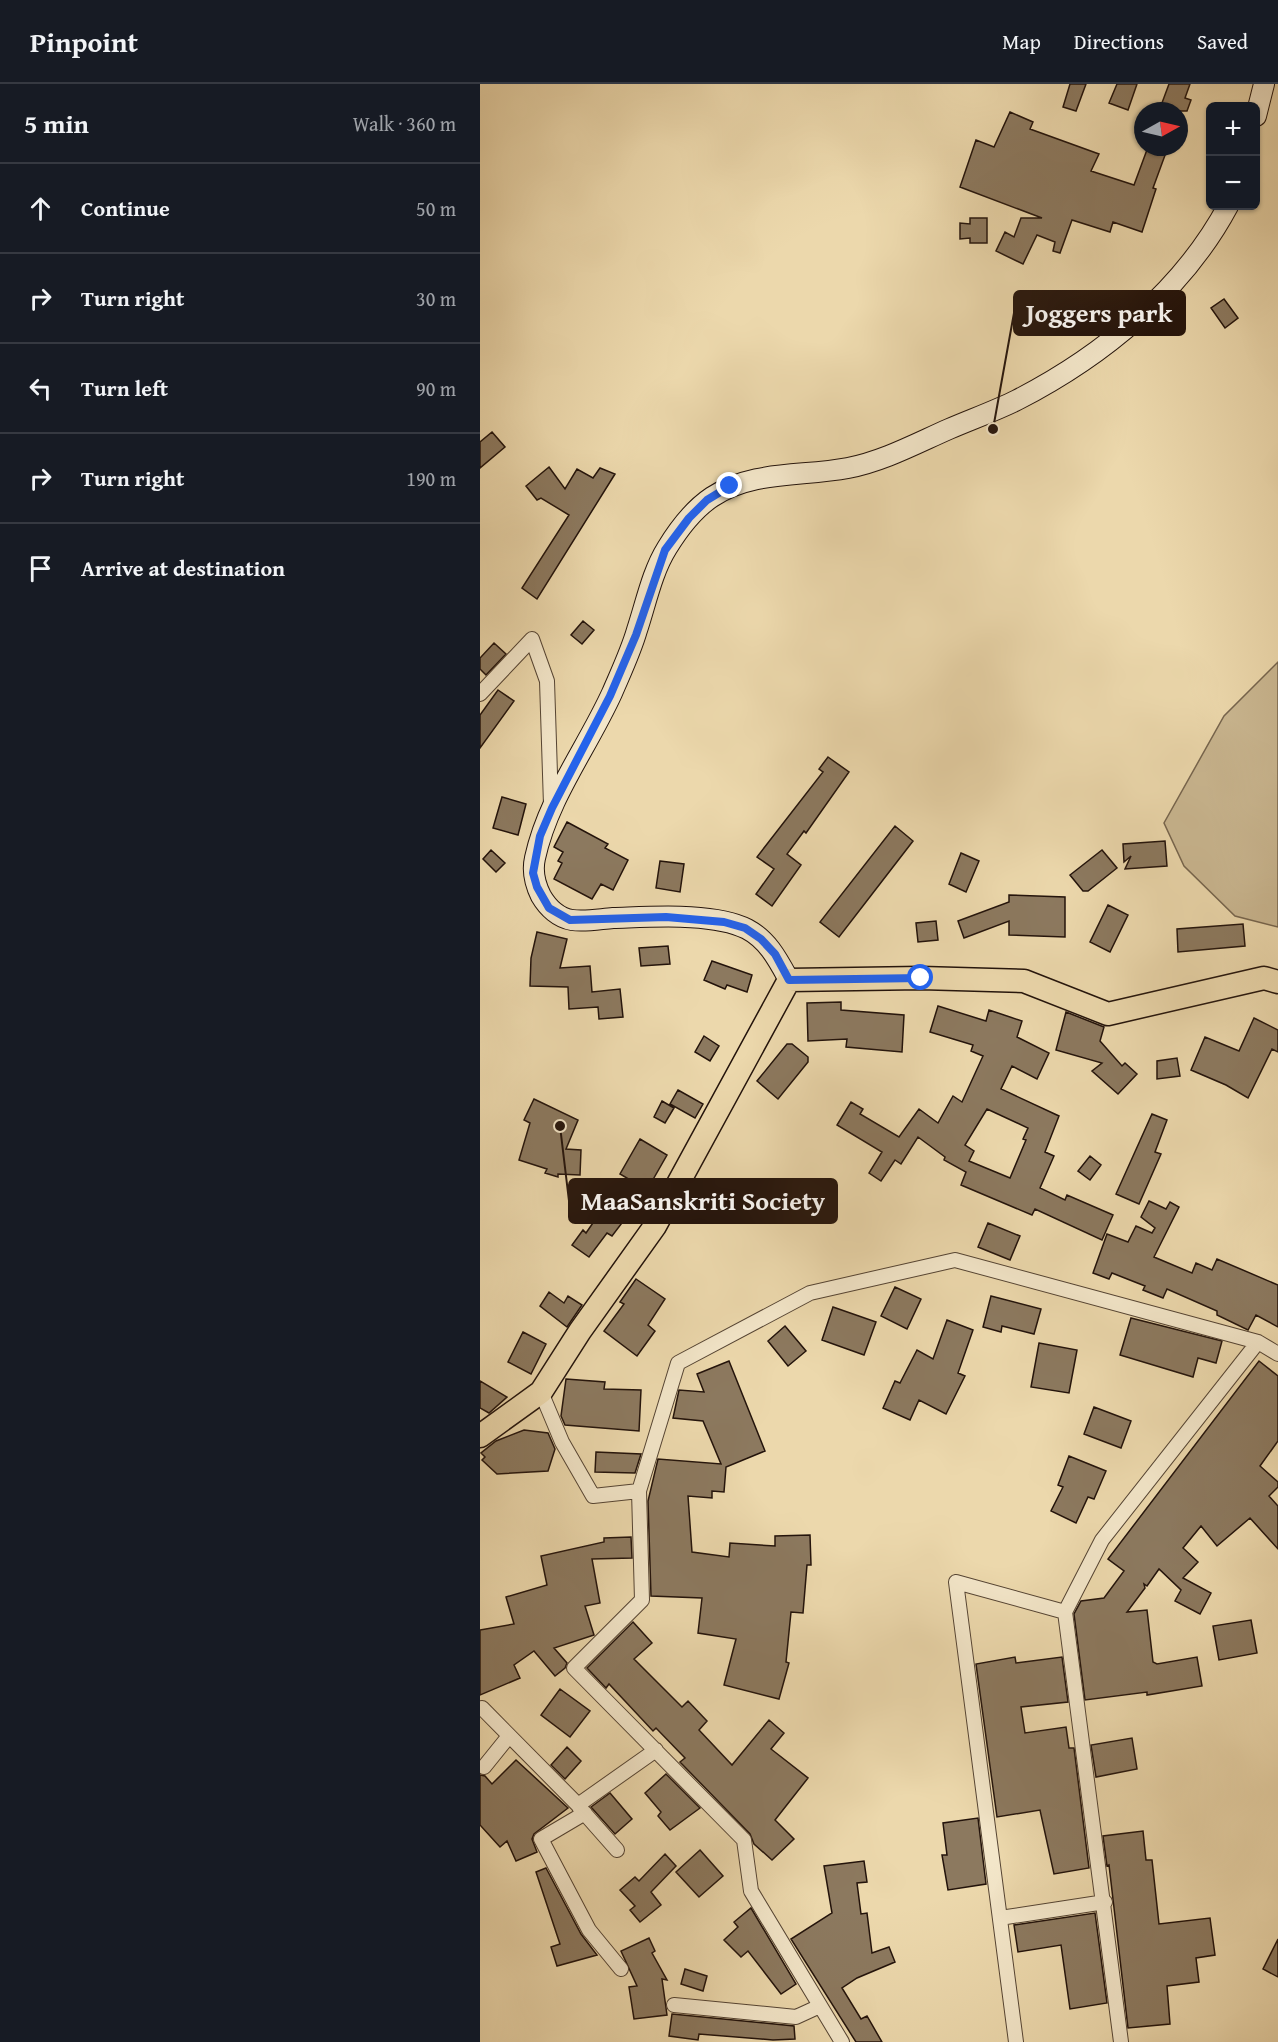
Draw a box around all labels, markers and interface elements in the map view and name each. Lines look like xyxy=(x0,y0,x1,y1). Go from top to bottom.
text: Pinpoint xyxy=(30,21,138,62)
text: Map xyxy=(1002,26,1041,57)
text: Directions xyxy=(1074,26,1164,57)
text: Saved xyxy=(1197,26,1248,57)
north arrow xyxy=(1134,102,1188,156)
map controls xyxy=(1206,102,1260,210)
button: + xyxy=(1206,102,1260,156)
text: 5 min xyxy=(24,104,89,143)
text: Walk · 360 m xyxy=(353,109,456,138)
button: − xyxy=(1206,156,1260,210)
icon: ahead xyxy=(24,192,57,225)
text: Continue xyxy=(81,192,170,224)
text: 50 m xyxy=(416,194,456,223)
icon: right xyxy=(24,282,57,315)
text: Turn right xyxy=(81,282,184,314)
text: 30 m xyxy=(416,284,456,313)
callout: Joggers park xyxy=(1014,291,1185,335)
text: Joggers park xyxy=(1022,293,1173,332)
icon: left xyxy=(24,372,57,405)
text: Turn left xyxy=(81,372,168,404)
text: 90 m xyxy=(416,374,456,403)
icon: right xyxy=(24,462,57,495)
text: Turn right xyxy=(81,462,184,494)
text: 190 m xyxy=(406,464,456,493)
route end xyxy=(716,472,742,498)
icon: arrive xyxy=(24,552,57,585)
text: Arrive at destination xyxy=(81,552,285,584)
route start xyxy=(907,964,933,990)
callout: MaaSanskriti Society xyxy=(569,1179,837,1223)
text: MaaSanskriti Society xyxy=(581,1181,826,1220)

